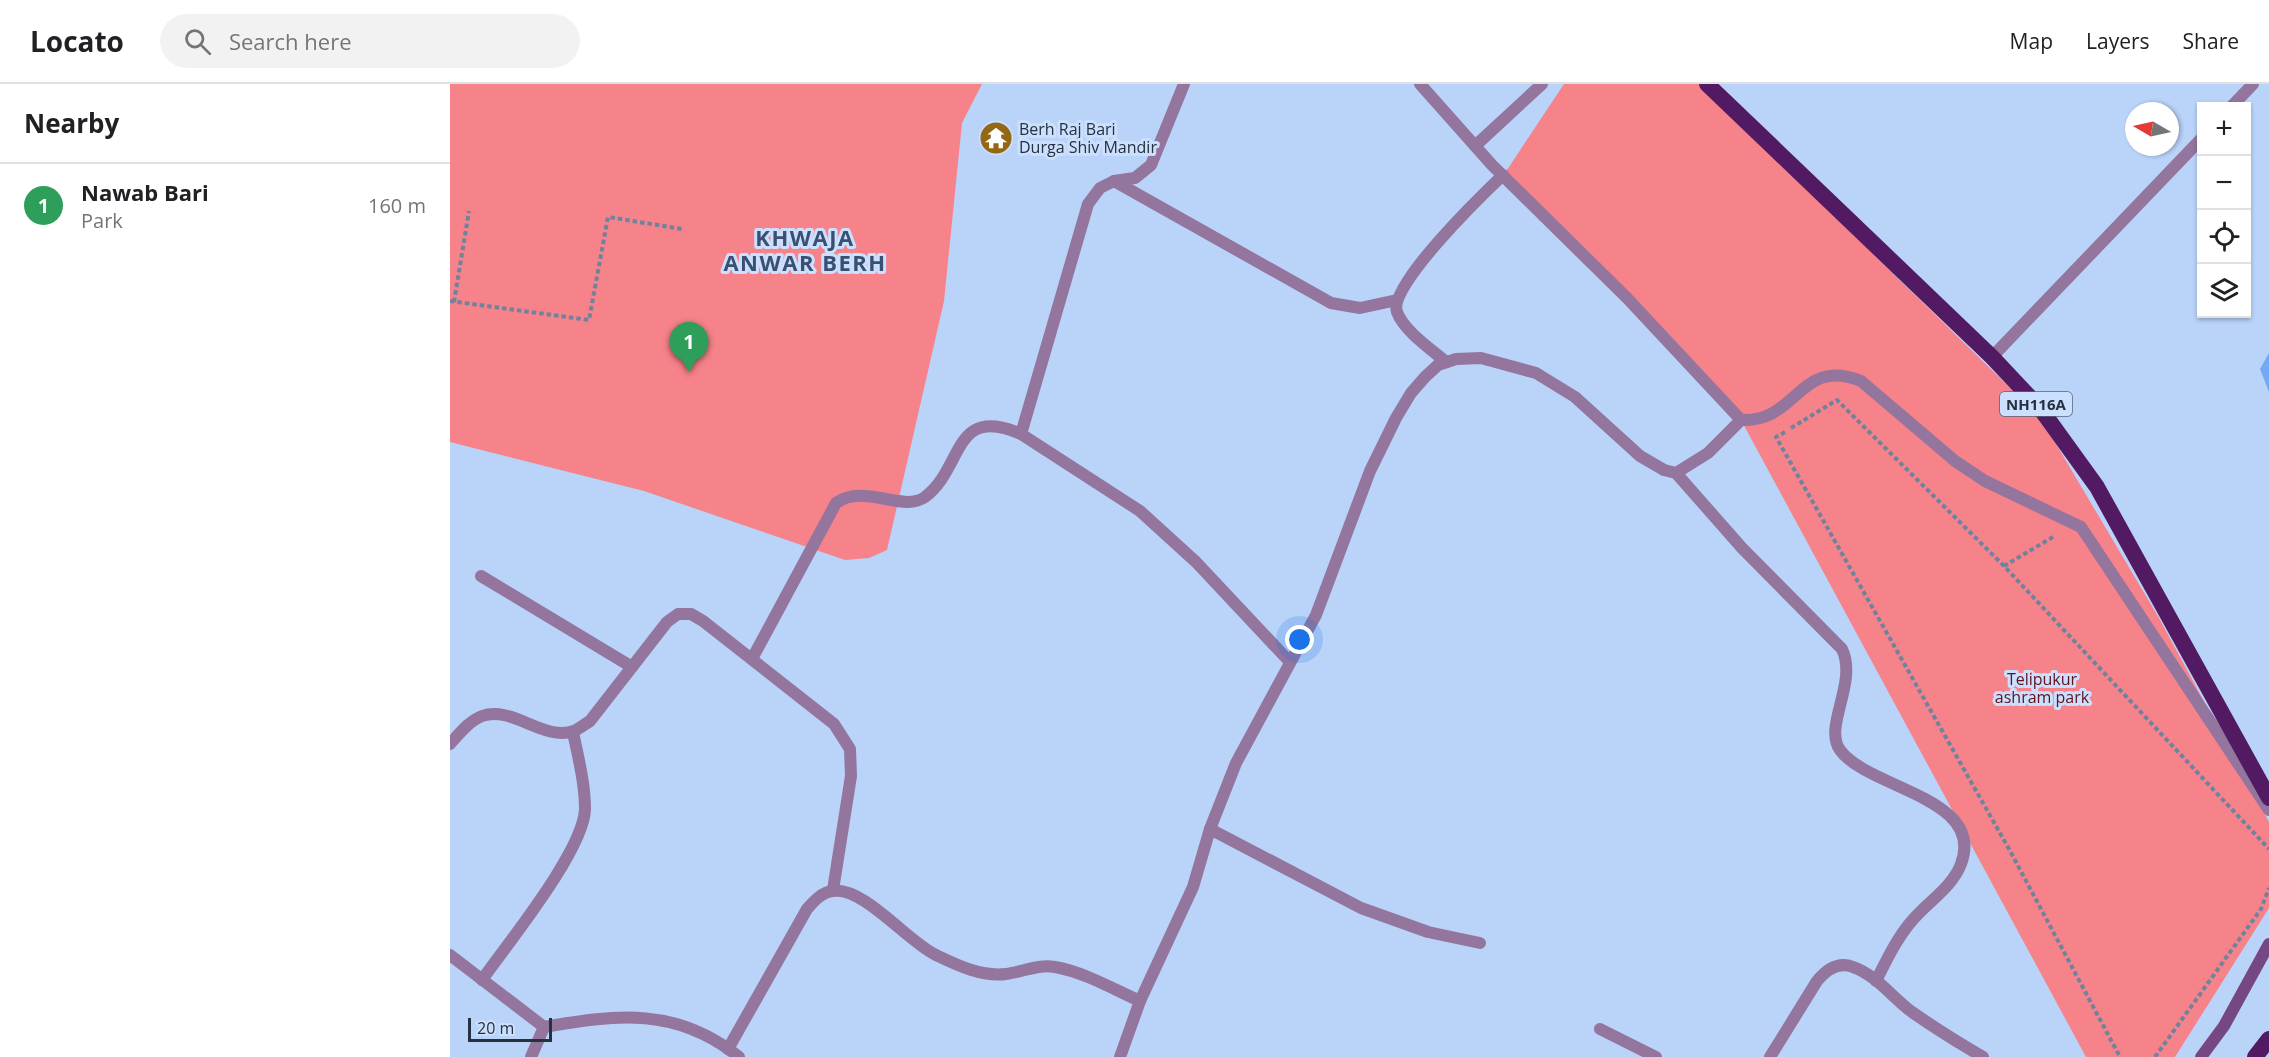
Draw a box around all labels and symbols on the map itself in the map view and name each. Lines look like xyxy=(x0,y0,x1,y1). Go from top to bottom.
north arrow xyxy=(2125,102,2179,156)
place label: Berh Raj Bari Durga Shiv Mandir xyxy=(1019,118,1157,158)
temple icon: Berh Raj Bari Durga Shiv Mandir xyxy=(978,120,1014,156)
district label: KHWAJA ANWAR BERH xyxy=(723,222,887,277)
pin: 1 xyxy=(670,322,708,372)
road number: NH116A xyxy=(2000,392,2072,416)
your location xyxy=(1285,625,1314,654)
park label: Telipukur ashram park xyxy=(1995,668,2090,708)
scale bar xyxy=(468,1015,552,1042)

